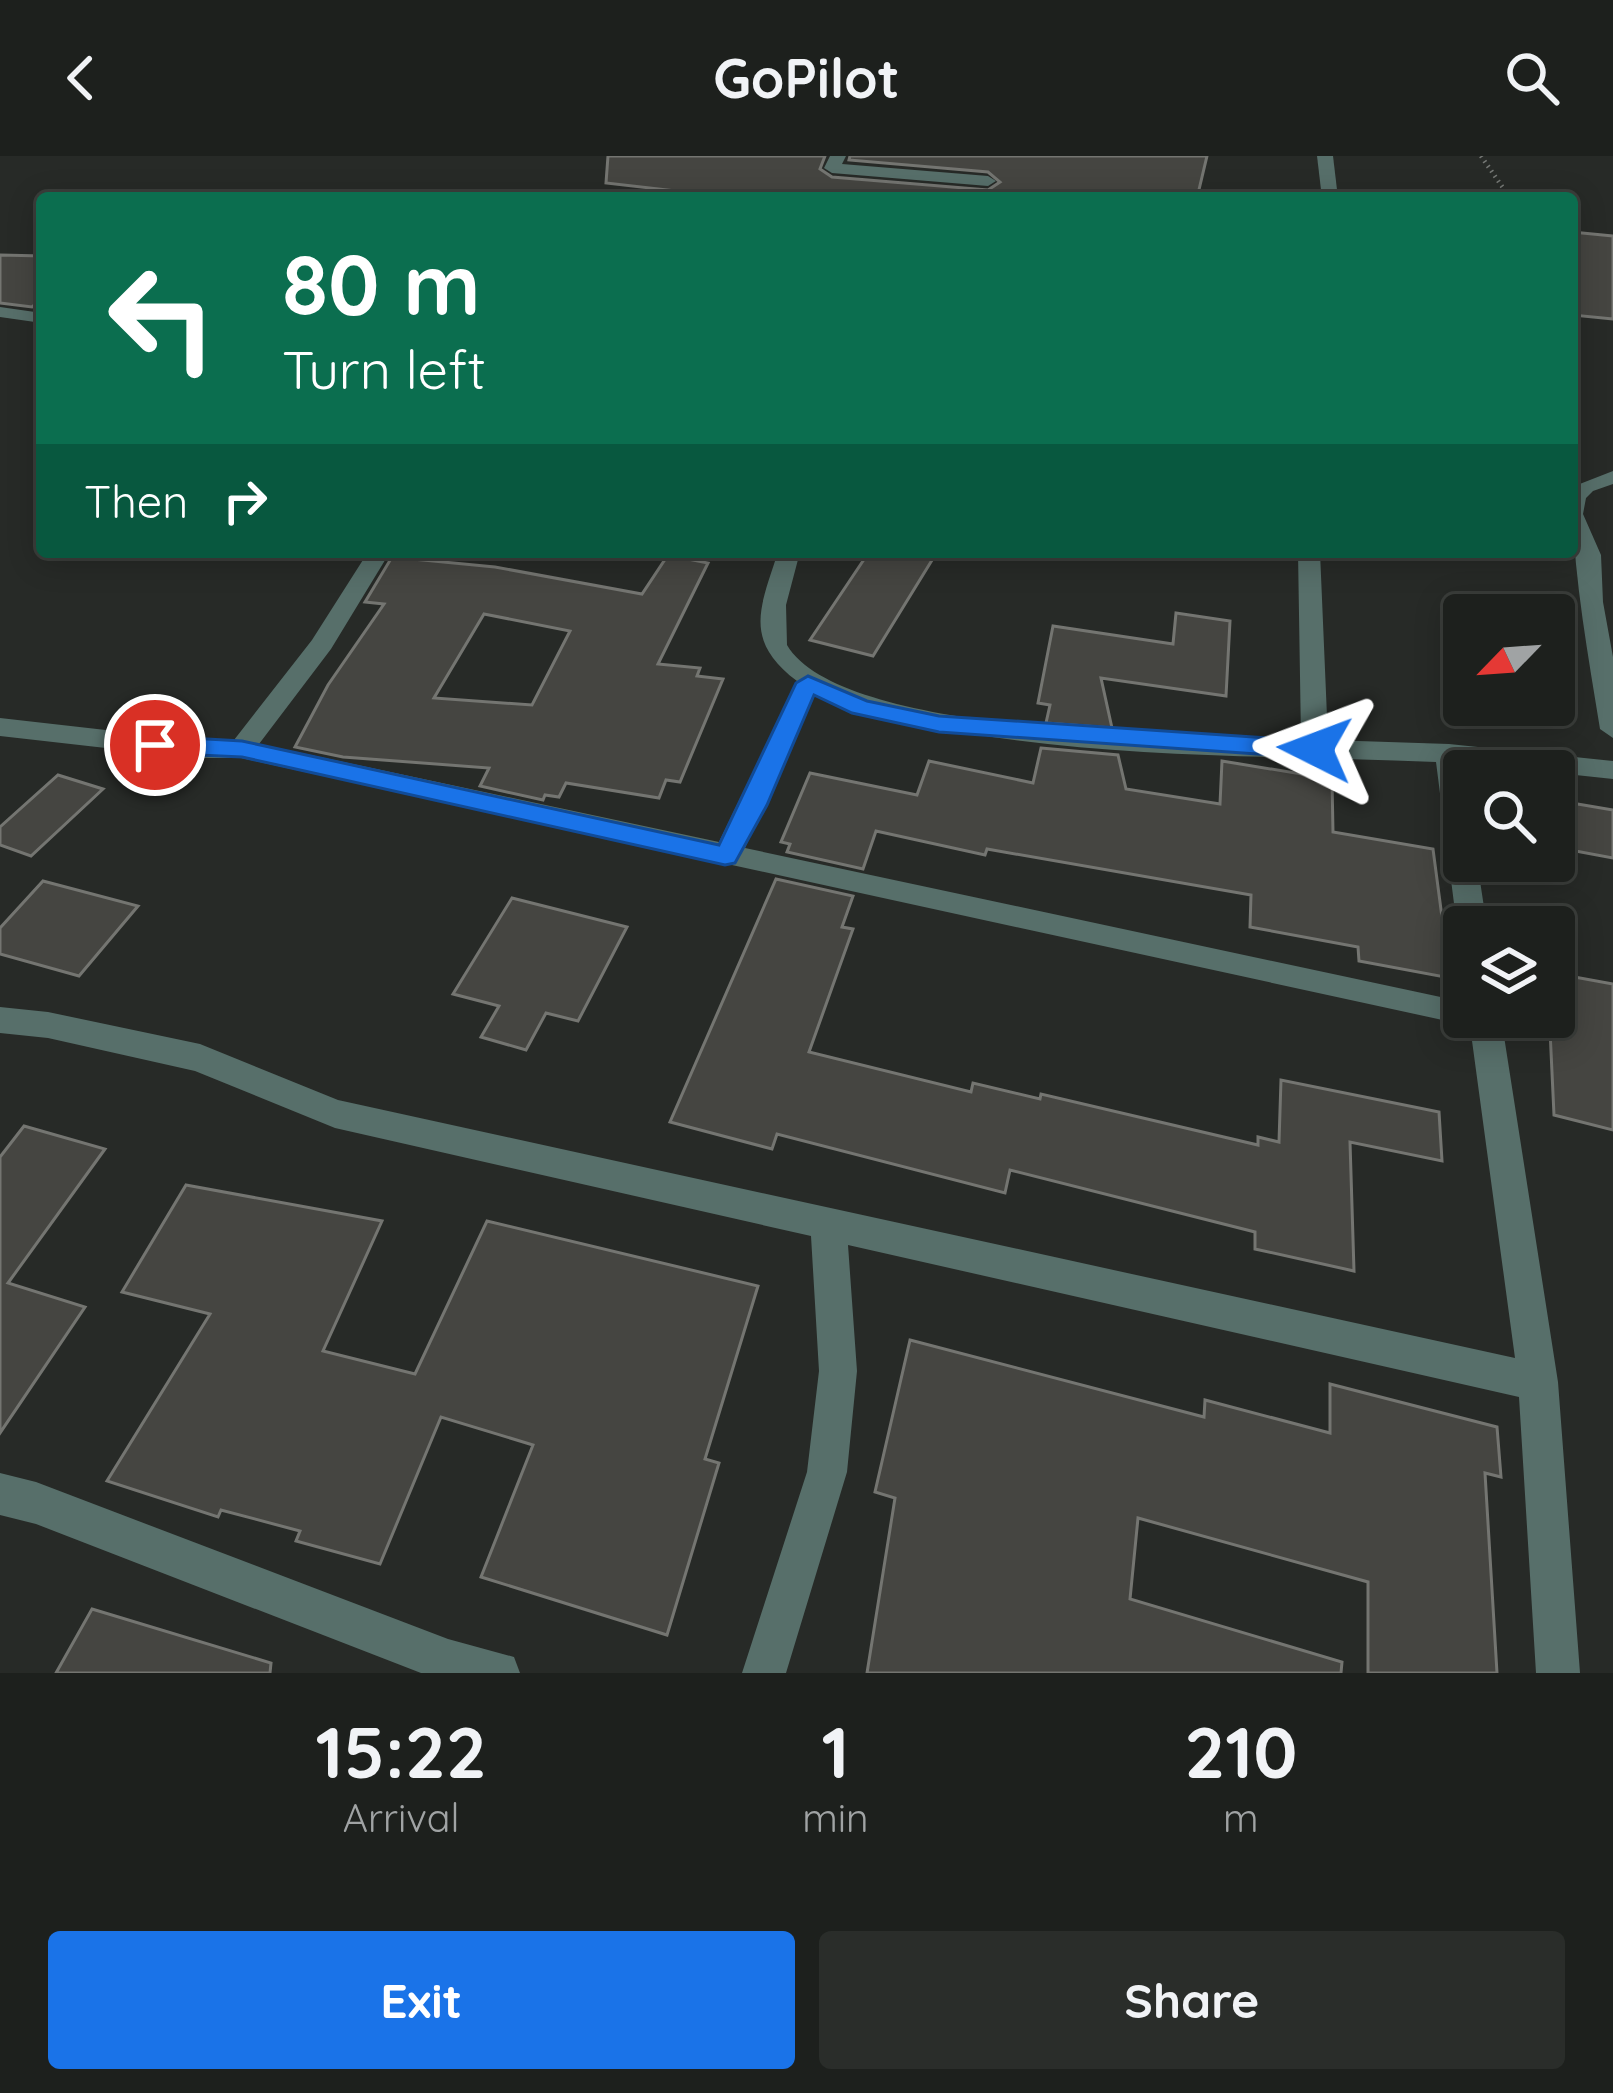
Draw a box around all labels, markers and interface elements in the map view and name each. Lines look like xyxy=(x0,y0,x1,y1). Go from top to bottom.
text: GoPilot xyxy=(713,44,900,112)
icon: back xyxy=(48,45,114,111)
icon: search xyxy=(1499,45,1565,111)
text: 80 m xyxy=(282,231,481,336)
icon: left xyxy=(84,240,240,396)
text: Turn left xyxy=(282,335,486,403)
icon: right xyxy=(212,468,278,534)
text: Then xyxy=(84,473,188,529)
north arrow xyxy=(1443,594,1575,726)
map controls xyxy=(1443,594,1575,1038)
position arrow xyxy=(1252,686,1378,812)
pin xyxy=(104,694,206,796)
icon: arrive xyxy=(122,712,188,778)
button: search xyxy=(1443,750,1575,882)
button: layers xyxy=(1443,906,1575,1038)
text: 15:22 xyxy=(316,1706,487,1796)
text: 1 xyxy=(821,1706,849,1796)
text: 210 xyxy=(1184,1706,1297,1796)
text: Arrival xyxy=(343,1793,459,1842)
text: min xyxy=(802,1793,869,1842)
text: m xyxy=(1223,1793,1259,1842)
button: Exit xyxy=(48,1931,795,2069)
button: Share xyxy=(819,1931,1565,2069)

